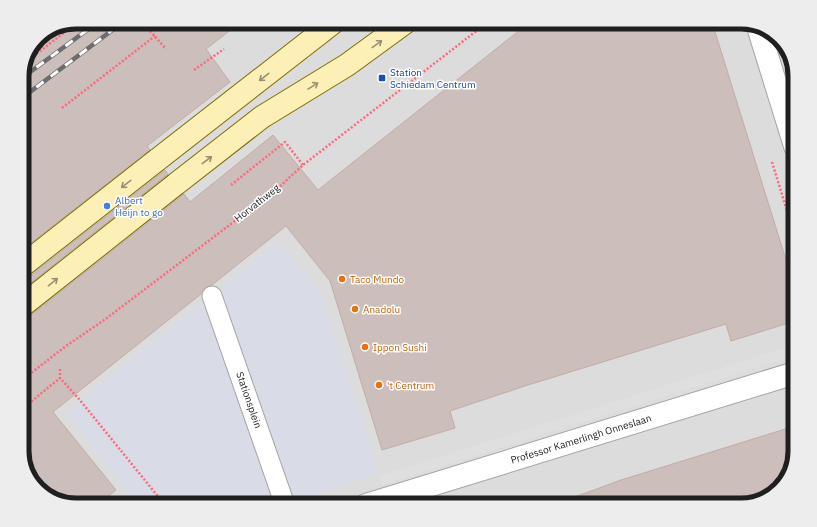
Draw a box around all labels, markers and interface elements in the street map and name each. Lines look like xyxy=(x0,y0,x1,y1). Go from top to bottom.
one-way arrow xyxy=(372,40,383,48)
place label: Station Schiedam Centrum xyxy=(390,66,476,91)
one-way arrow xyxy=(258,73,269,81)
marker: Station Schiedam Centrum xyxy=(377,73,387,83)
one-way arrow xyxy=(307,82,318,90)
one-way arrow xyxy=(201,156,212,164)
one-way arrow xyxy=(121,179,132,188)
street label: Horvathweg xyxy=(232,181,283,225)
place label: Albert Heijn to go xyxy=(115,194,163,219)
marker: Albert Heijn to go xyxy=(102,201,112,211)
place label: Taco Mundo xyxy=(350,273,405,286)
marker: Taco Mundo xyxy=(337,274,347,284)
one-way arrow xyxy=(47,277,58,286)
place label: Anadolu xyxy=(363,303,400,316)
marker: Anadolu xyxy=(350,304,360,314)
place label: Ippon Sushi xyxy=(373,341,427,354)
marker: Ippon Sushi xyxy=(360,342,370,352)
street label: Stationsplein xyxy=(233,370,265,430)
place label: 't Centrum xyxy=(387,379,434,392)
marker: 't Centrum xyxy=(374,380,384,390)
street label: Professor Kamerlingh Onneslaan xyxy=(509,411,653,467)

